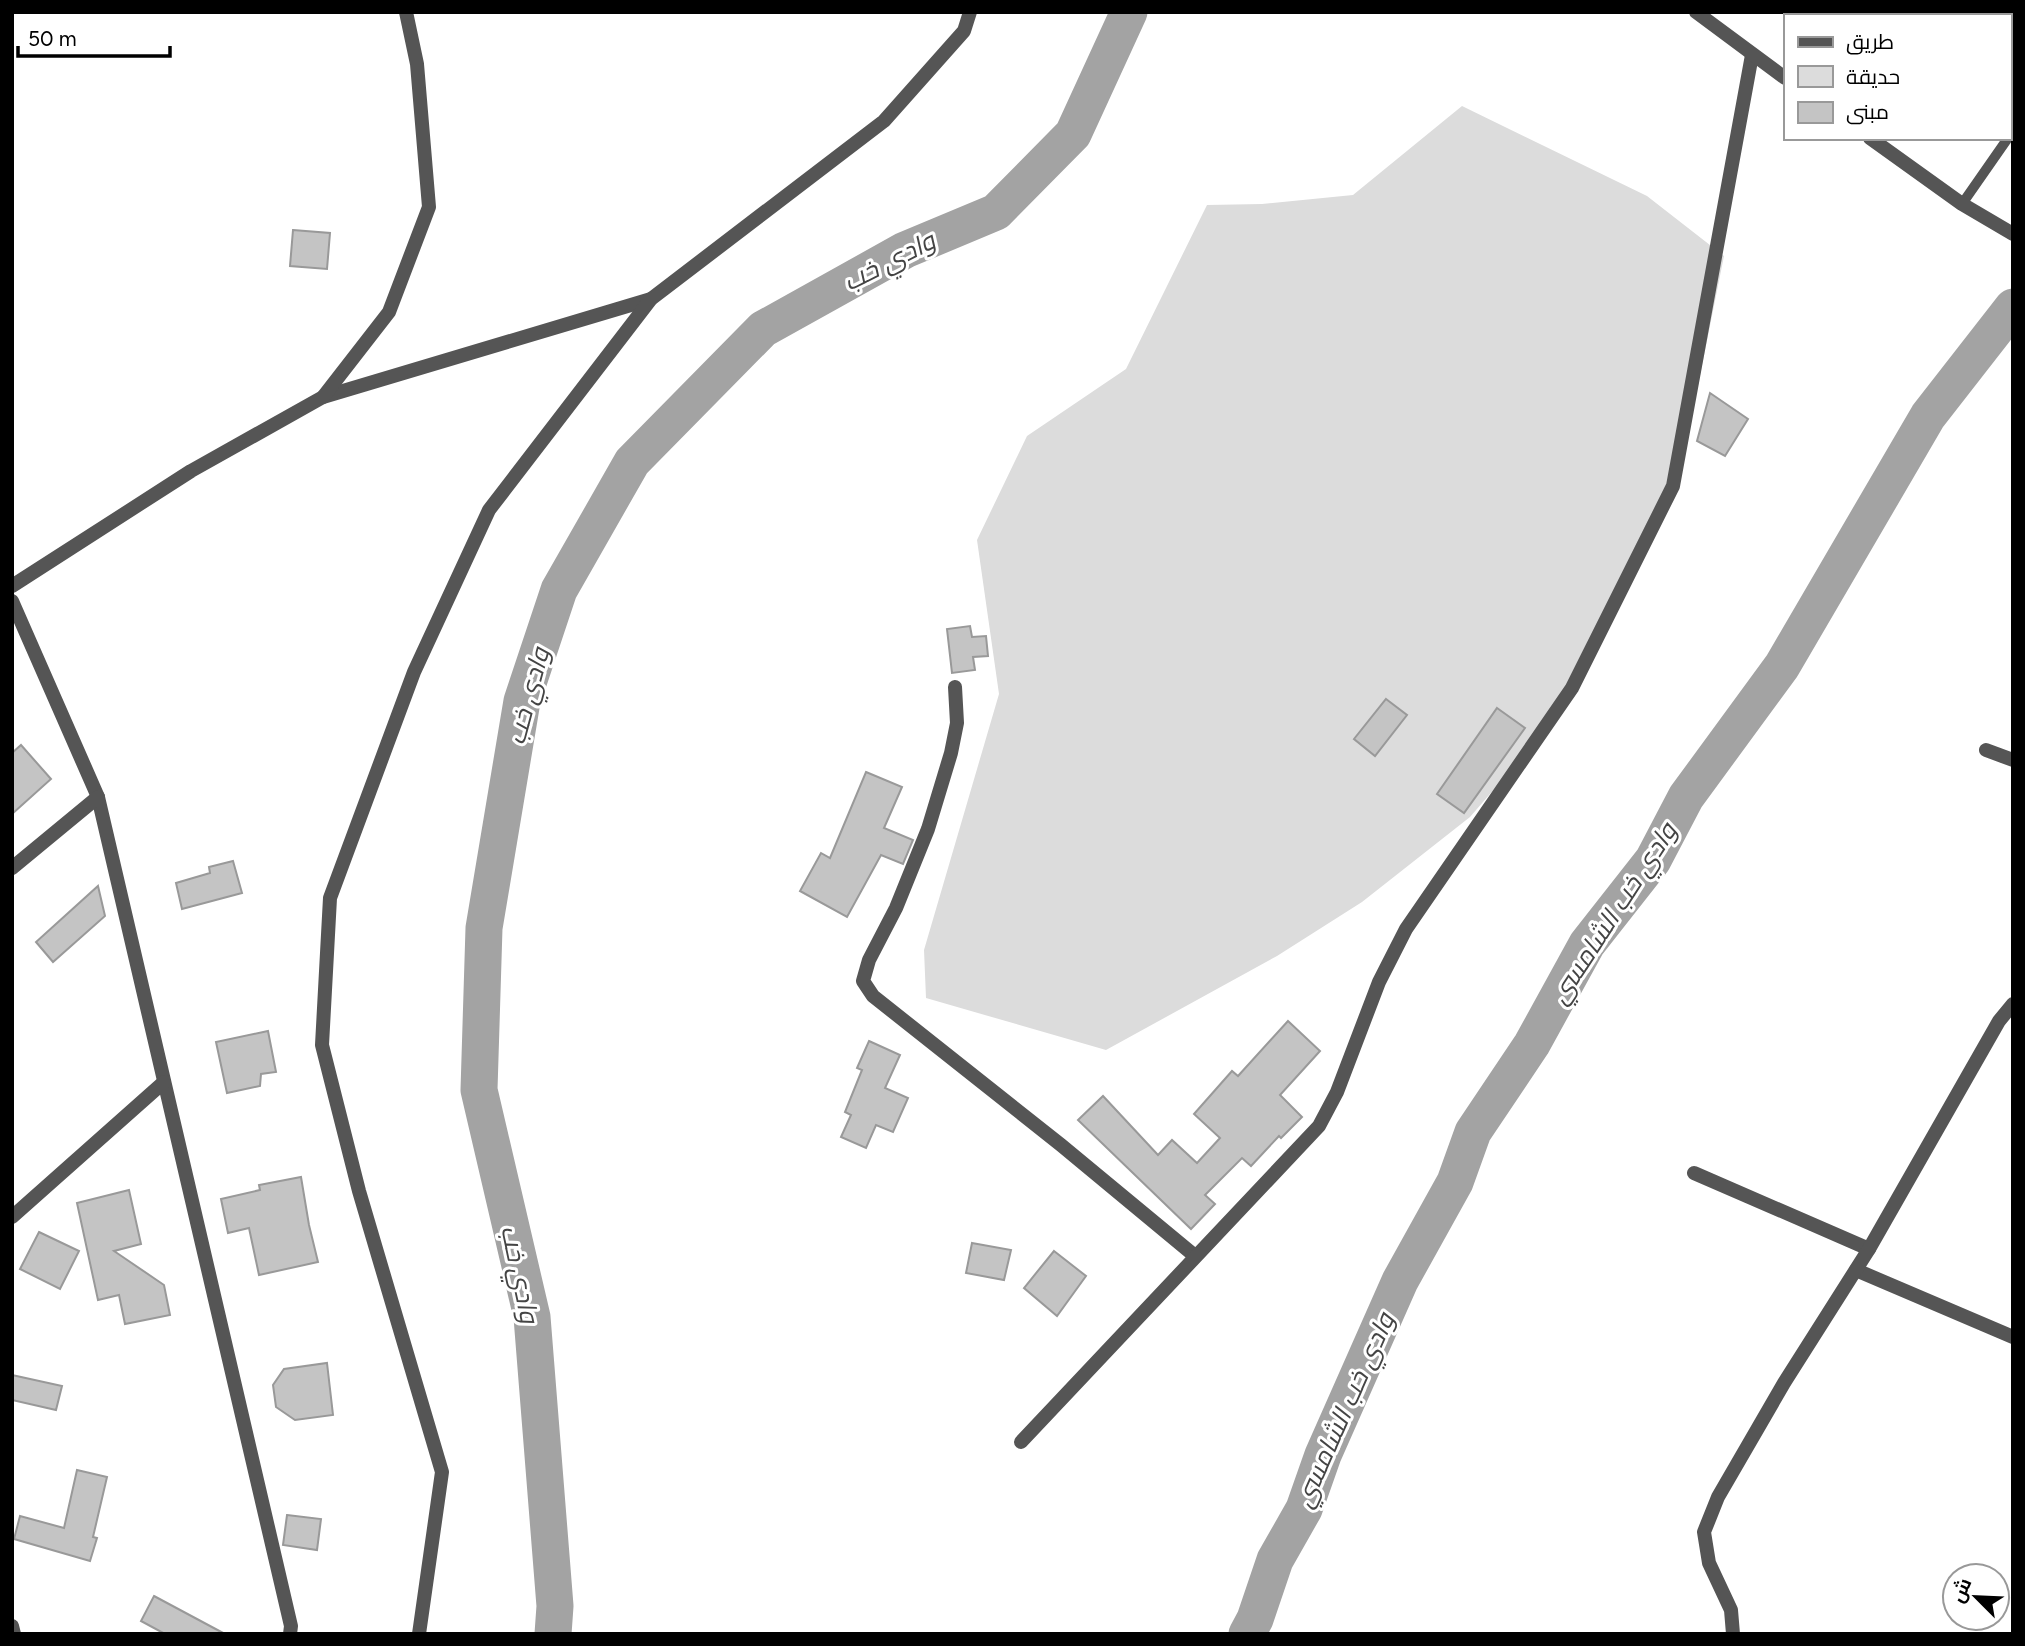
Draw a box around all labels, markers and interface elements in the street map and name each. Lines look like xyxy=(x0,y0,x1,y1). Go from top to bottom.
scale bar xyxy=(18,14,170,58)
legend xyxy=(1784,14,2011,140)
text: 50 m xyxy=(28,26,77,51)
text: طريق xyxy=(1846,29,1894,55)
text: حديقة xyxy=(1846,64,1900,89)
text: مبنى xyxy=(1846,99,1889,125)
water label: وادي خب xyxy=(838,223,944,302)
water label: وادي خب xyxy=(500,642,562,749)
water label: وادي خب الشامسي xyxy=(1543,815,1689,1012)
water label: وادي خب xyxy=(489,1222,546,1329)
water label: وادي خب الشامسي xyxy=(1287,1306,1406,1514)
north arrow xyxy=(1941,1562,2011,1632)
text: ش xyxy=(1945,1574,1976,1606)

